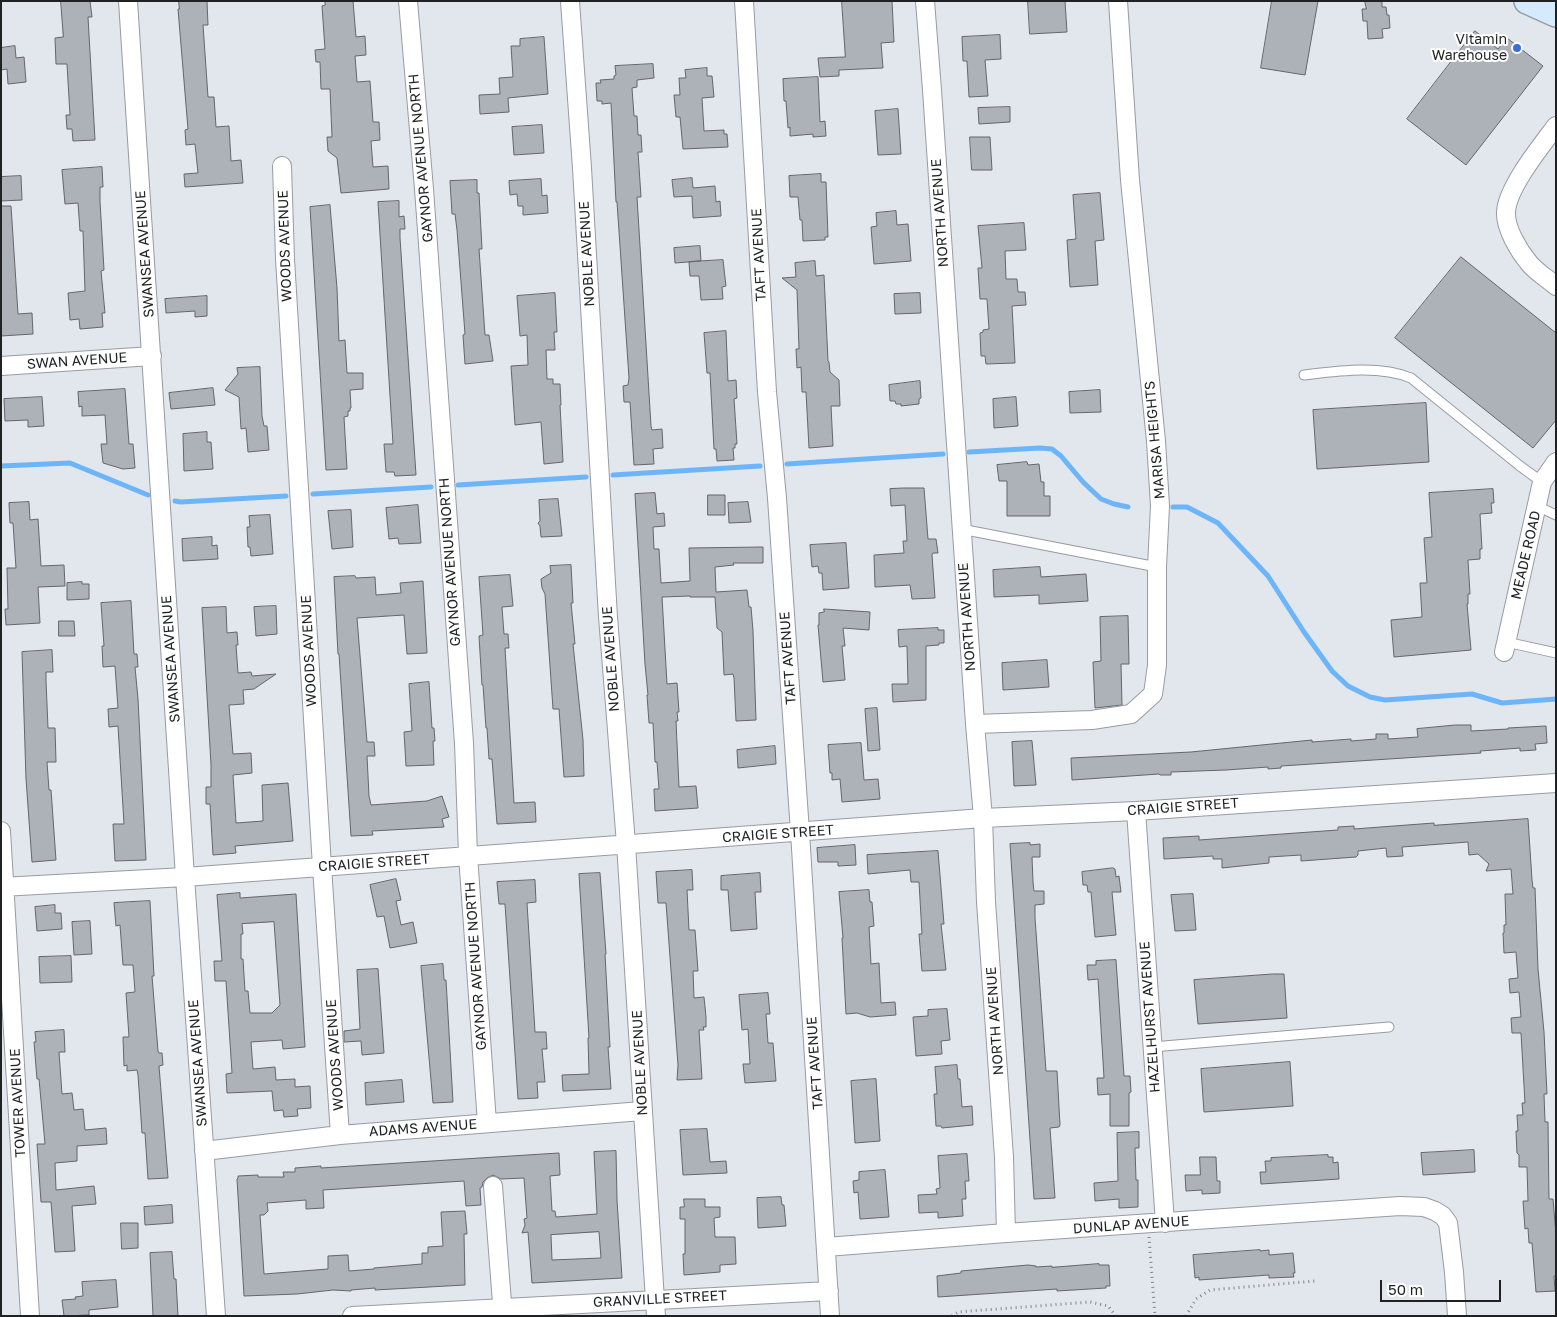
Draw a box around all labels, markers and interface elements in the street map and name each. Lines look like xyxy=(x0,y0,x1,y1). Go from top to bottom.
place label: Vitamin Warehouse xyxy=(1432,32,1507,64)
marker: Vitamin Warehouse xyxy=(1511,42,1523,54)
street label: GAYNOR AVENUE NORTH xyxy=(405,73,437,243)
street label: NORTH AVENUE xyxy=(928,158,952,268)
street label: SWANSEA AVENUE xyxy=(132,190,158,318)
street label: WOODS AVENUE xyxy=(275,190,295,302)
street label: NOBLE AVENUE xyxy=(576,201,598,307)
street label: TAFT AVENUE xyxy=(748,208,770,302)
street label: SWAN AVENUE xyxy=(26,349,128,373)
street label: MARISA HEIGHTS xyxy=(1141,380,1169,500)
street label: GAYNOR AVENUE NORTH xyxy=(436,477,464,647)
street label: MEADE ROAD xyxy=(1508,509,1544,601)
street label: NORTH AVENUE xyxy=(955,562,979,672)
street label: SWANSEA AVENUE xyxy=(158,595,184,723)
street label: WOODS AVENUE xyxy=(298,595,320,707)
street label: NOBLE AVENUE xyxy=(599,606,623,712)
street label: TAFT AVENUE xyxy=(776,611,800,705)
street label: CRAIGIE STREET xyxy=(1127,795,1239,819)
street label: CRAIGIE STREET xyxy=(722,822,834,846)
street label: CRAIGIE STREET xyxy=(318,851,430,875)
street label: GAYNOR AVENUE NORTH xyxy=(462,881,490,1051)
street label: HAZELHURST AVENUE xyxy=(1136,941,1164,1093)
street label: NORTH AVENUE xyxy=(983,966,1007,1076)
street label: SWANSEA AVENUE xyxy=(185,999,211,1127)
street label: WOODS AVENUE xyxy=(323,999,347,1111)
street label: NOBLE AVENUE xyxy=(629,1010,651,1116)
street label: TAFT AVENUE xyxy=(803,1016,827,1110)
street label: TOWER AVENUE xyxy=(7,1048,29,1158)
street label: ADAMS AVENUE xyxy=(368,1116,478,1140)
street label: DUNLAP AVENUE xyxy=(1072,1213,1190,1237)
scale bar xyxy=(1382,1270,1503,1302)
text: 50 m xyxy=(1388,1280,1423,1298)
street label: GRANVILLE STREET xyxy=(593,1287,727,1311)

